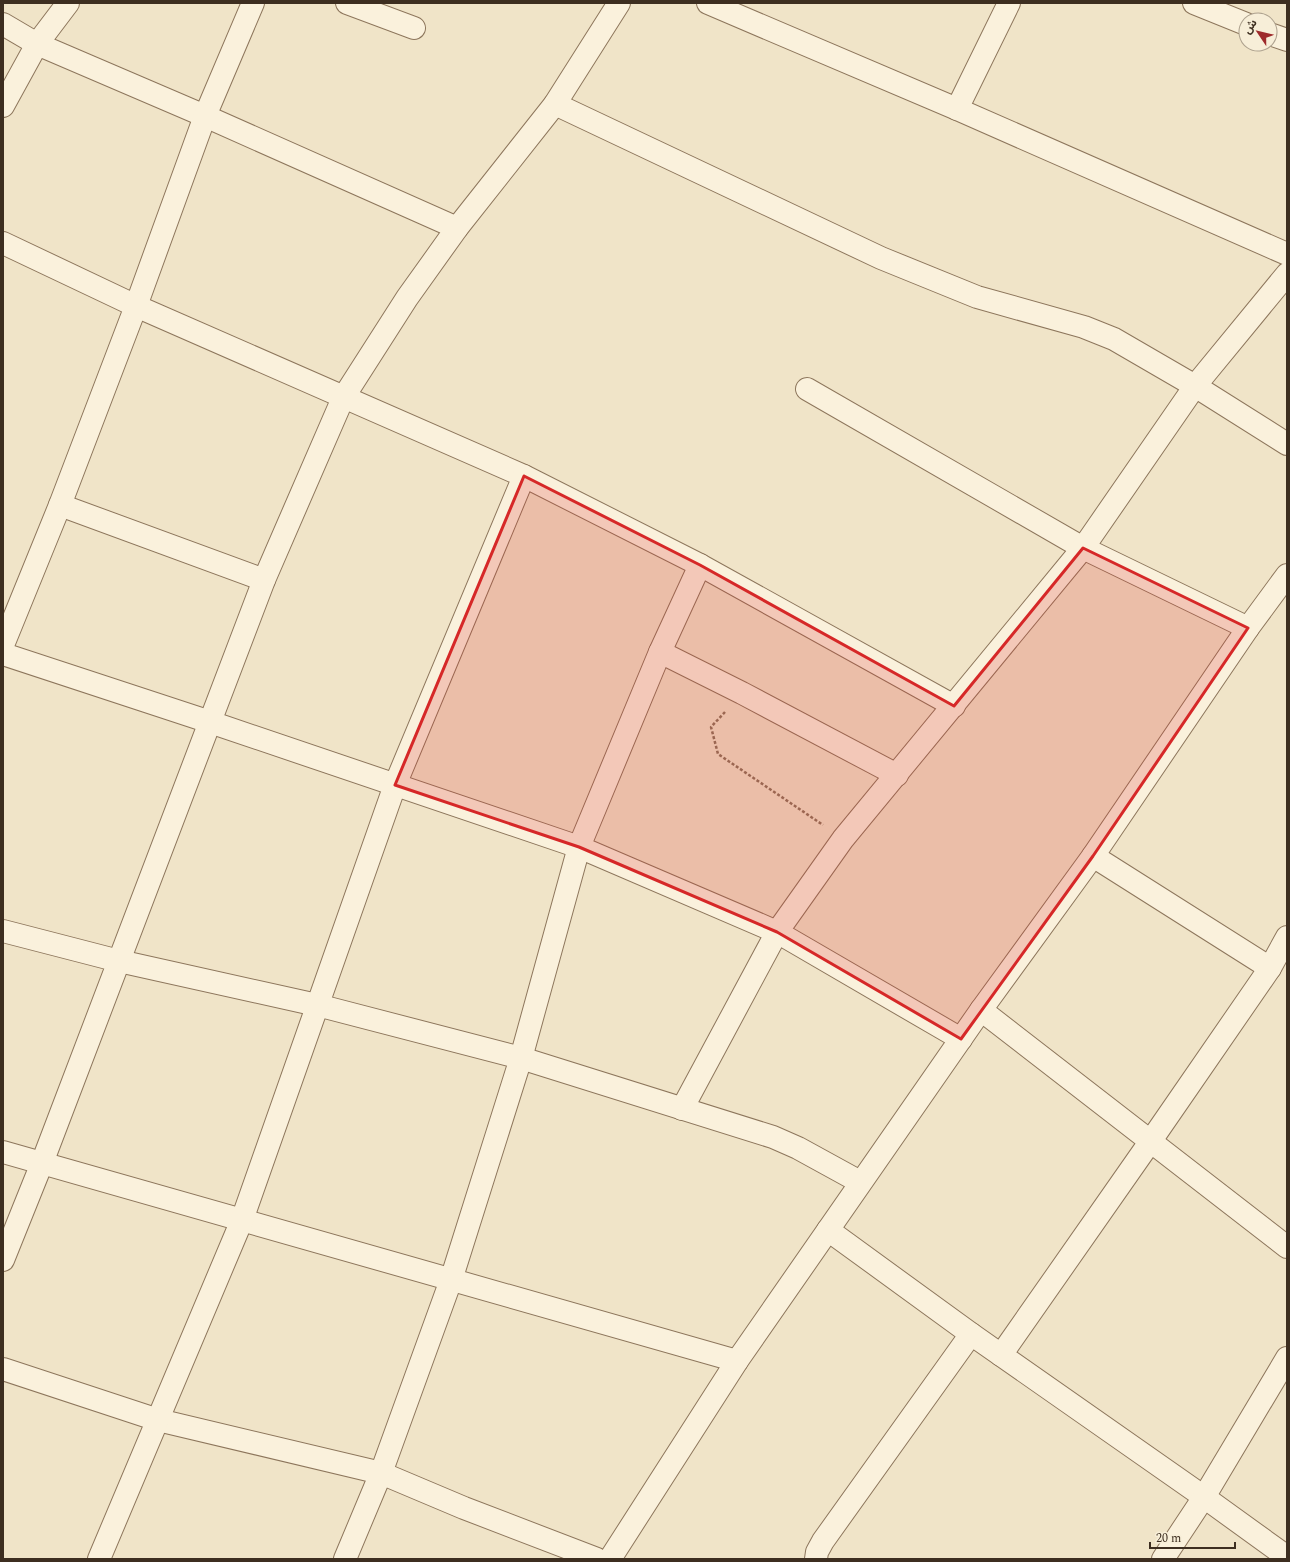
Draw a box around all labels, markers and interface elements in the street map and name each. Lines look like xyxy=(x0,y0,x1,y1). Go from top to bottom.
north arrow xyxy=(1238,12,1278,52)
text: ش xyxy=(1239,15,1262,38)
scale bar xyxy=(1150,1524,1235,1550)
text: 20 m xyxy=(1156,1529,1181,1548)

